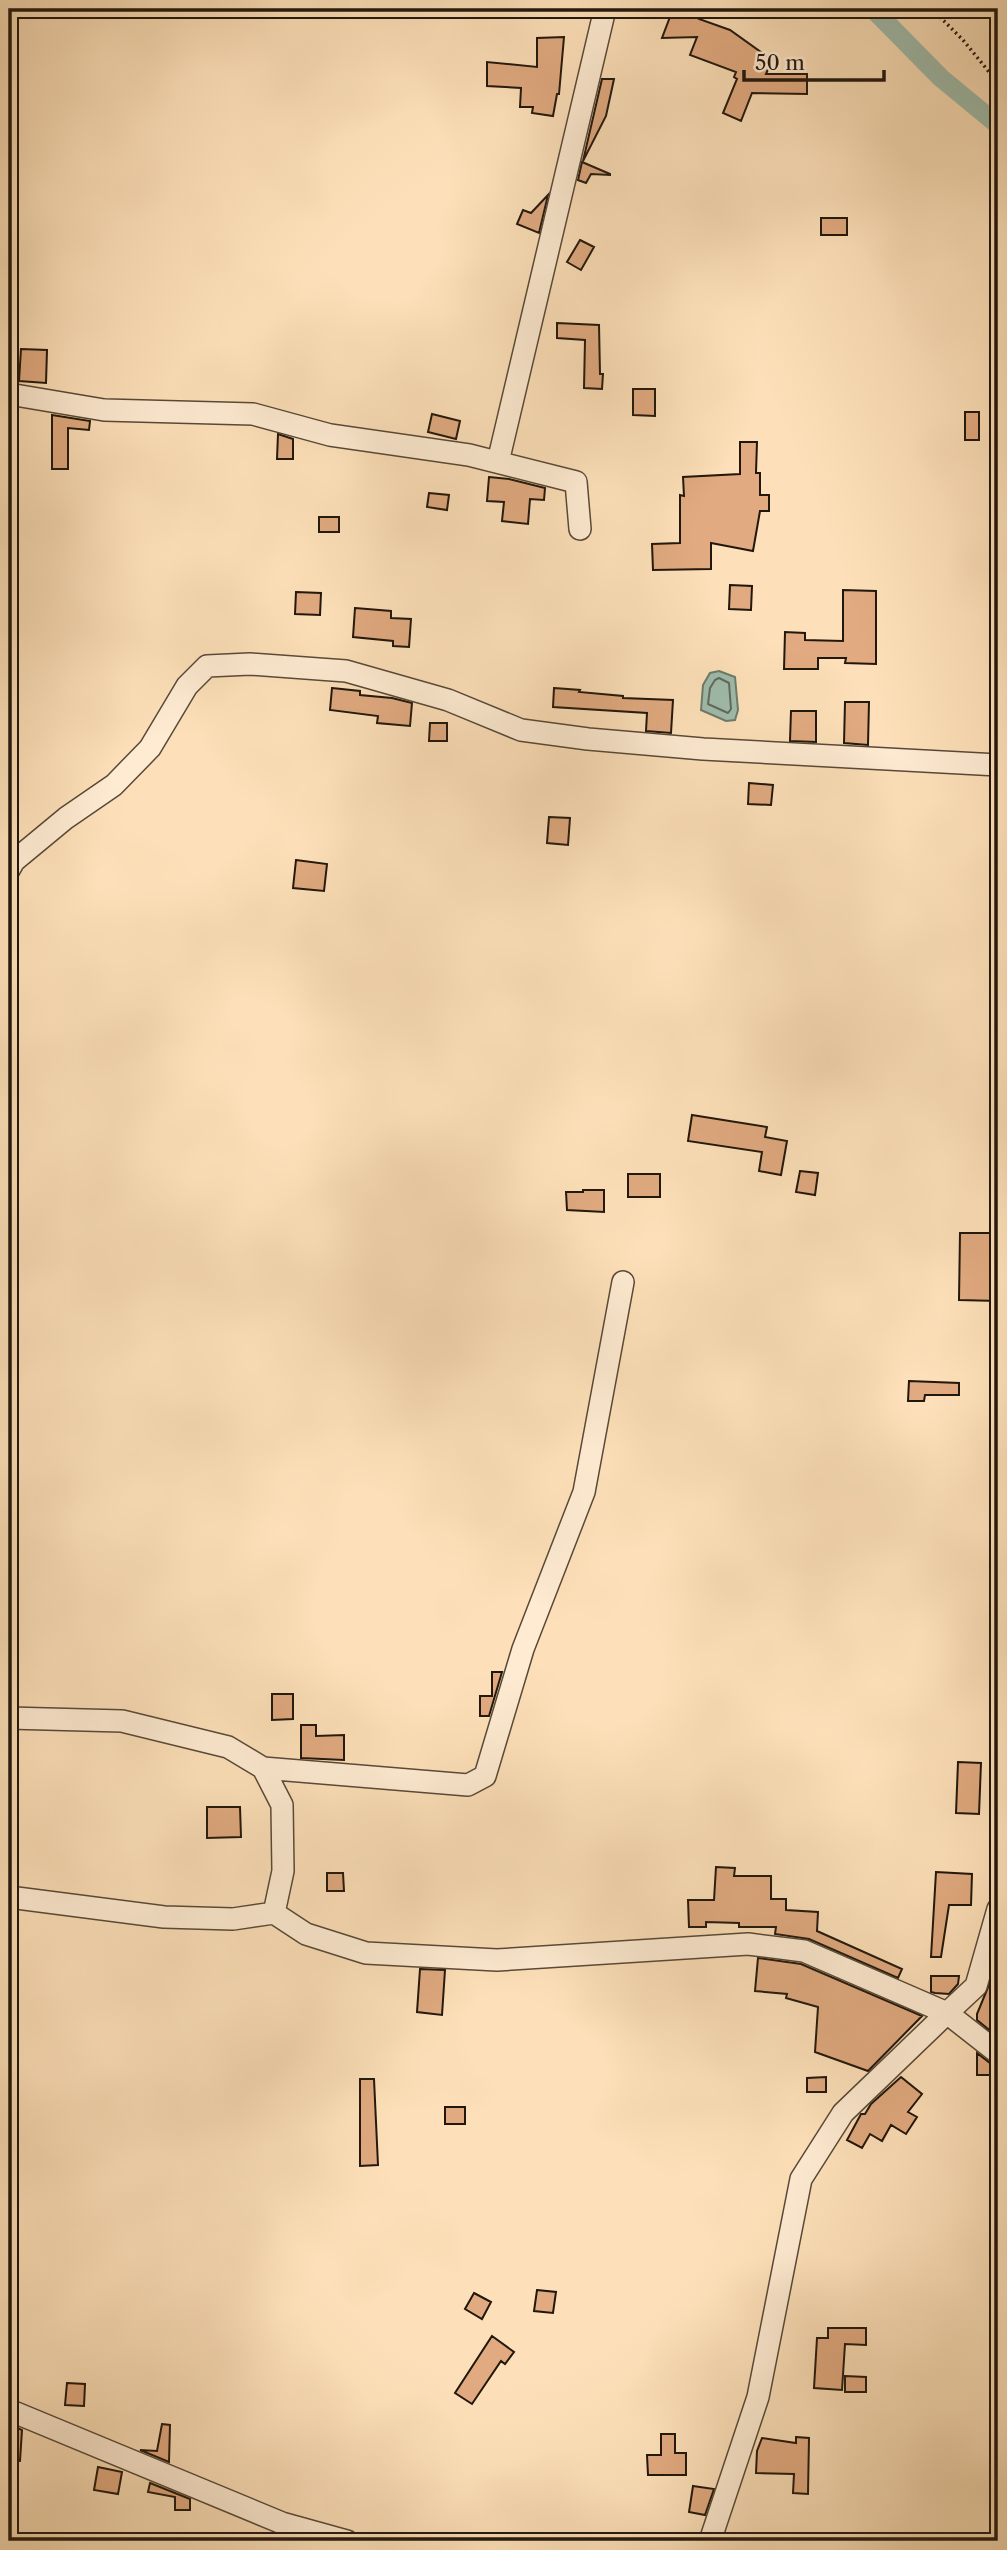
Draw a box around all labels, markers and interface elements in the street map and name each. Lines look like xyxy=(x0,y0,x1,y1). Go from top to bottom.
scale bar xyxy=(744,38,884,82)
text: 50 m xyxy=(755,50,805,75)

